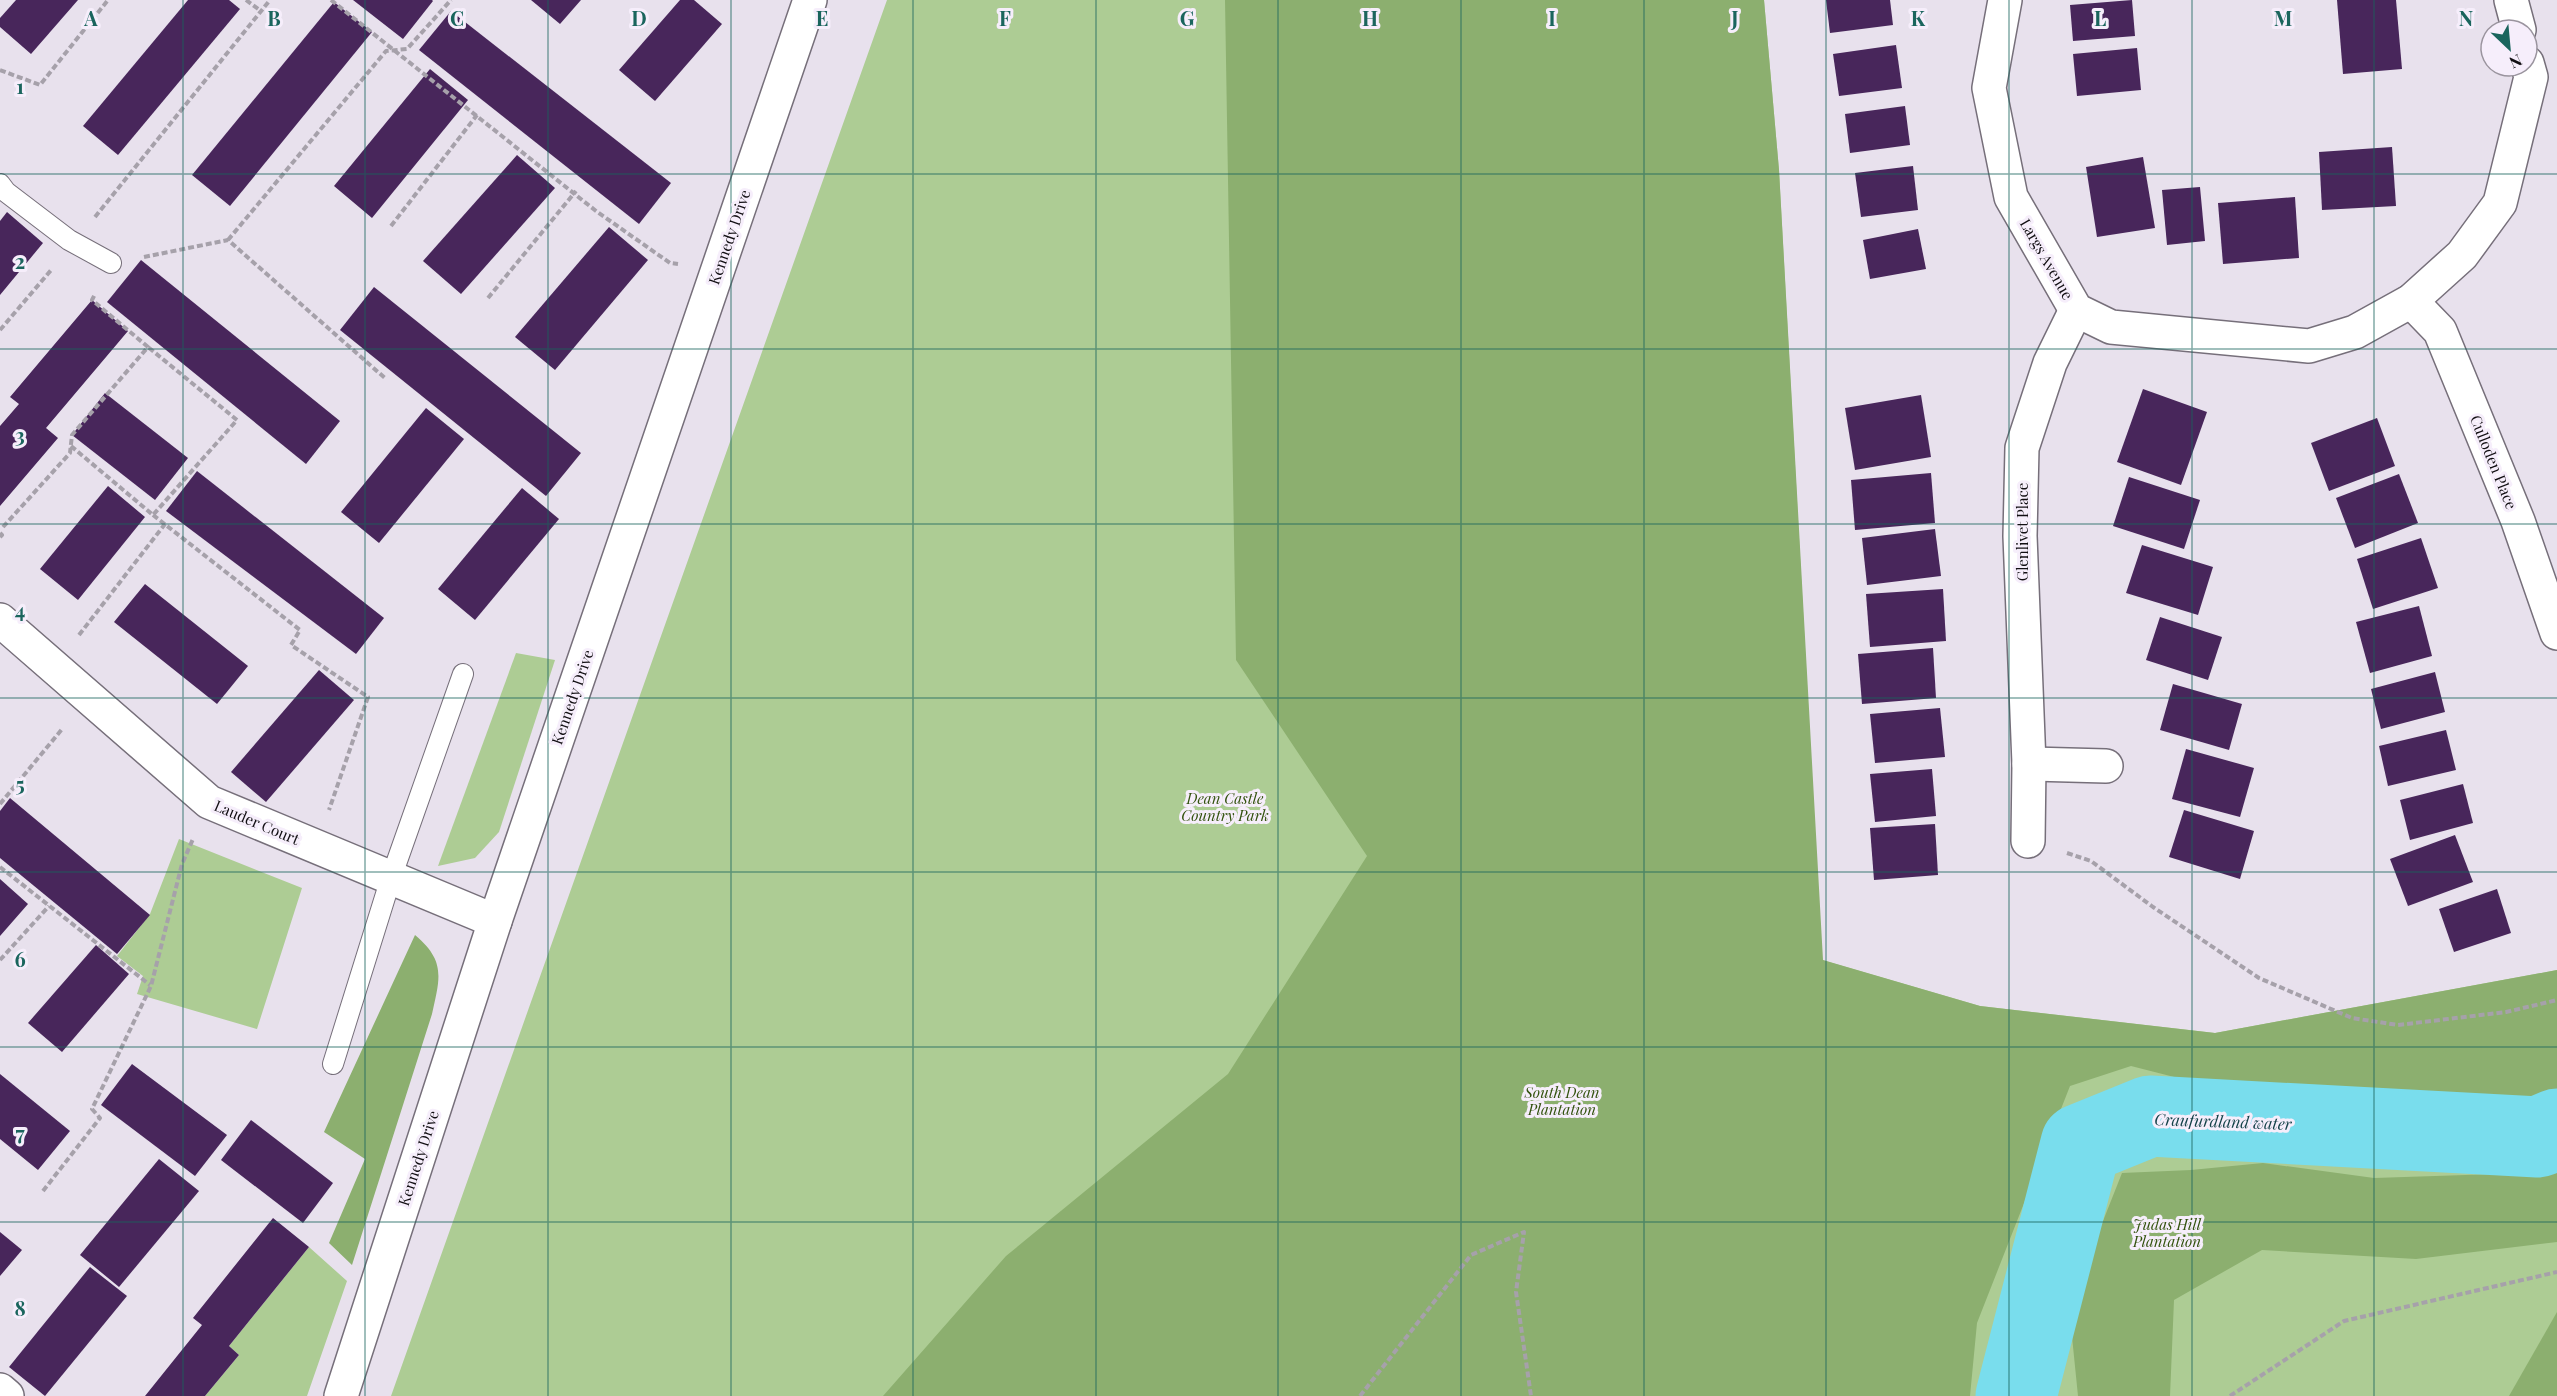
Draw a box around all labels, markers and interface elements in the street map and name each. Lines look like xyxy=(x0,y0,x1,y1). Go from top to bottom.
text: A xyxy=(83,4,98,31)
text: B xyxy=(267,4,281,31)
text: C xyxy=(450,4,464,31)
text: D xyxy=(631,4,647,31)
text: E xyxy=(816,4,828,31)
text: F xyxy=(999,4,1011,31)
text: G xyxy=(1180,4,1195,31)
text: H xyxy=(1362,4,1378,31)
text: I xyxy=(1548,4,1556,31)
text: J xyxy=(1730,4,1739,31)
text: K xyxy=(1911,4,1926,31)
text: L xyxy=(2094,4,2106,31)
text: M xyxy=(2274,4,2292,31)
text: N xyxy=(2459,4,2473,31)
north arrow xyxy=(2479,18,2539,78)
text: N xyxy=(2506,50,2526,74)
text: 1 xyxy=(16,72,24,99)
street label: Kennedy Drive xyxy=(703,187,755,287)
street label: Largs Avenue xyxy=(2016,215,2078,303)
text: 2 xyxy=(15,247,25,274)
street label: Culloden Place xyxy=(2466,412,2522,512)
text: 3 xyxy=(15,421,25,448)
street label: Glenlivet Place xyxy=(2012,483,2032,581)
text: 4 xyxy=(15,596,25,623)
street label: Kennedy Drive xyxy=(546,647,598,747)
text: 5 xyxy=(15,770,25,797)
park label: Dean Castle Country Park xyxy=(1181,788,1269,825)
street label: Lauder Court xyxy=(211,795,303,849)
text: 6 xyxy=(14,945,26,972)
park label: South Dean Plantation xyxy=(1524,1082,1599,1119)
street label: Kennedy Drive xyxy=(393,1108,443,1208)
water label: Craufurdland water xyxy=(2154,1108,2293,1134)
text: 7 xyxy=(15,1119,25,1146)
park label: Judas Hill Plantation xyxy=(2132,1214,2202,1251)
text: 8 xyxy=(14,1294,26,1321)

